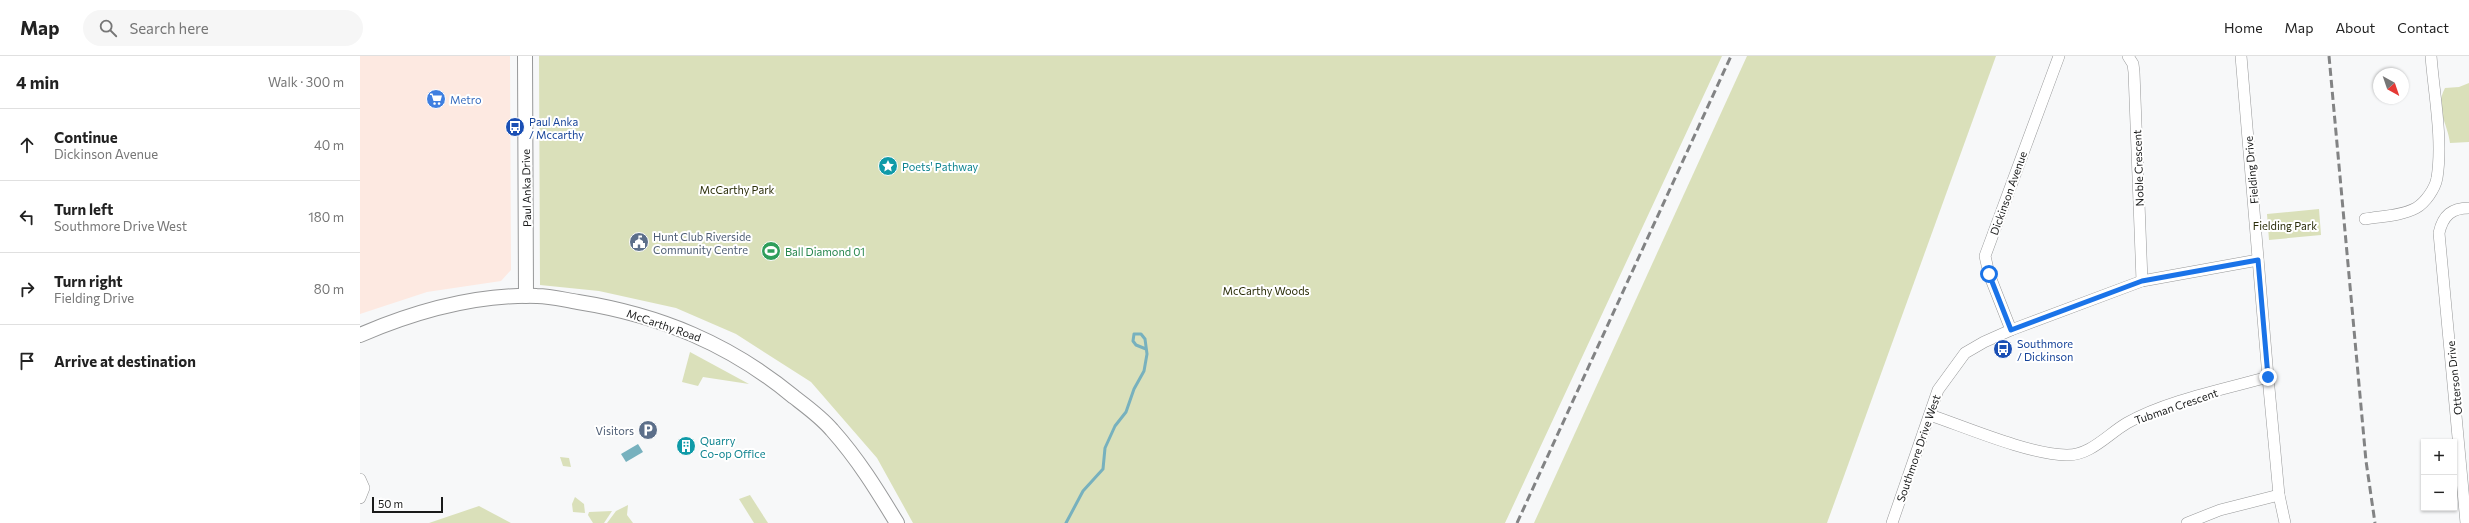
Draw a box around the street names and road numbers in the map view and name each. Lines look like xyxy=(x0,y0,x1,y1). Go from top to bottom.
street label: Noble Crescent xyxy=(2130,129,2146,207)
street label: Fielding Drive xyxy=(2242,135,2260,204)
street label: Paul Anka Drive xyxy=(519,149,533,227)
street label: Dickinson Avenue xyxy=(1987,149,2029,237)
street label: McCarthy Road xyxy=(625,306,703,344)
street label: Otterson Drive xyxy=(2444,340,2464,416)
street label: Tubman Crescent xyxy=(2133,386,2220,426)
street label: Southmore Drive West xyxy=(1894,392,1943,503)

